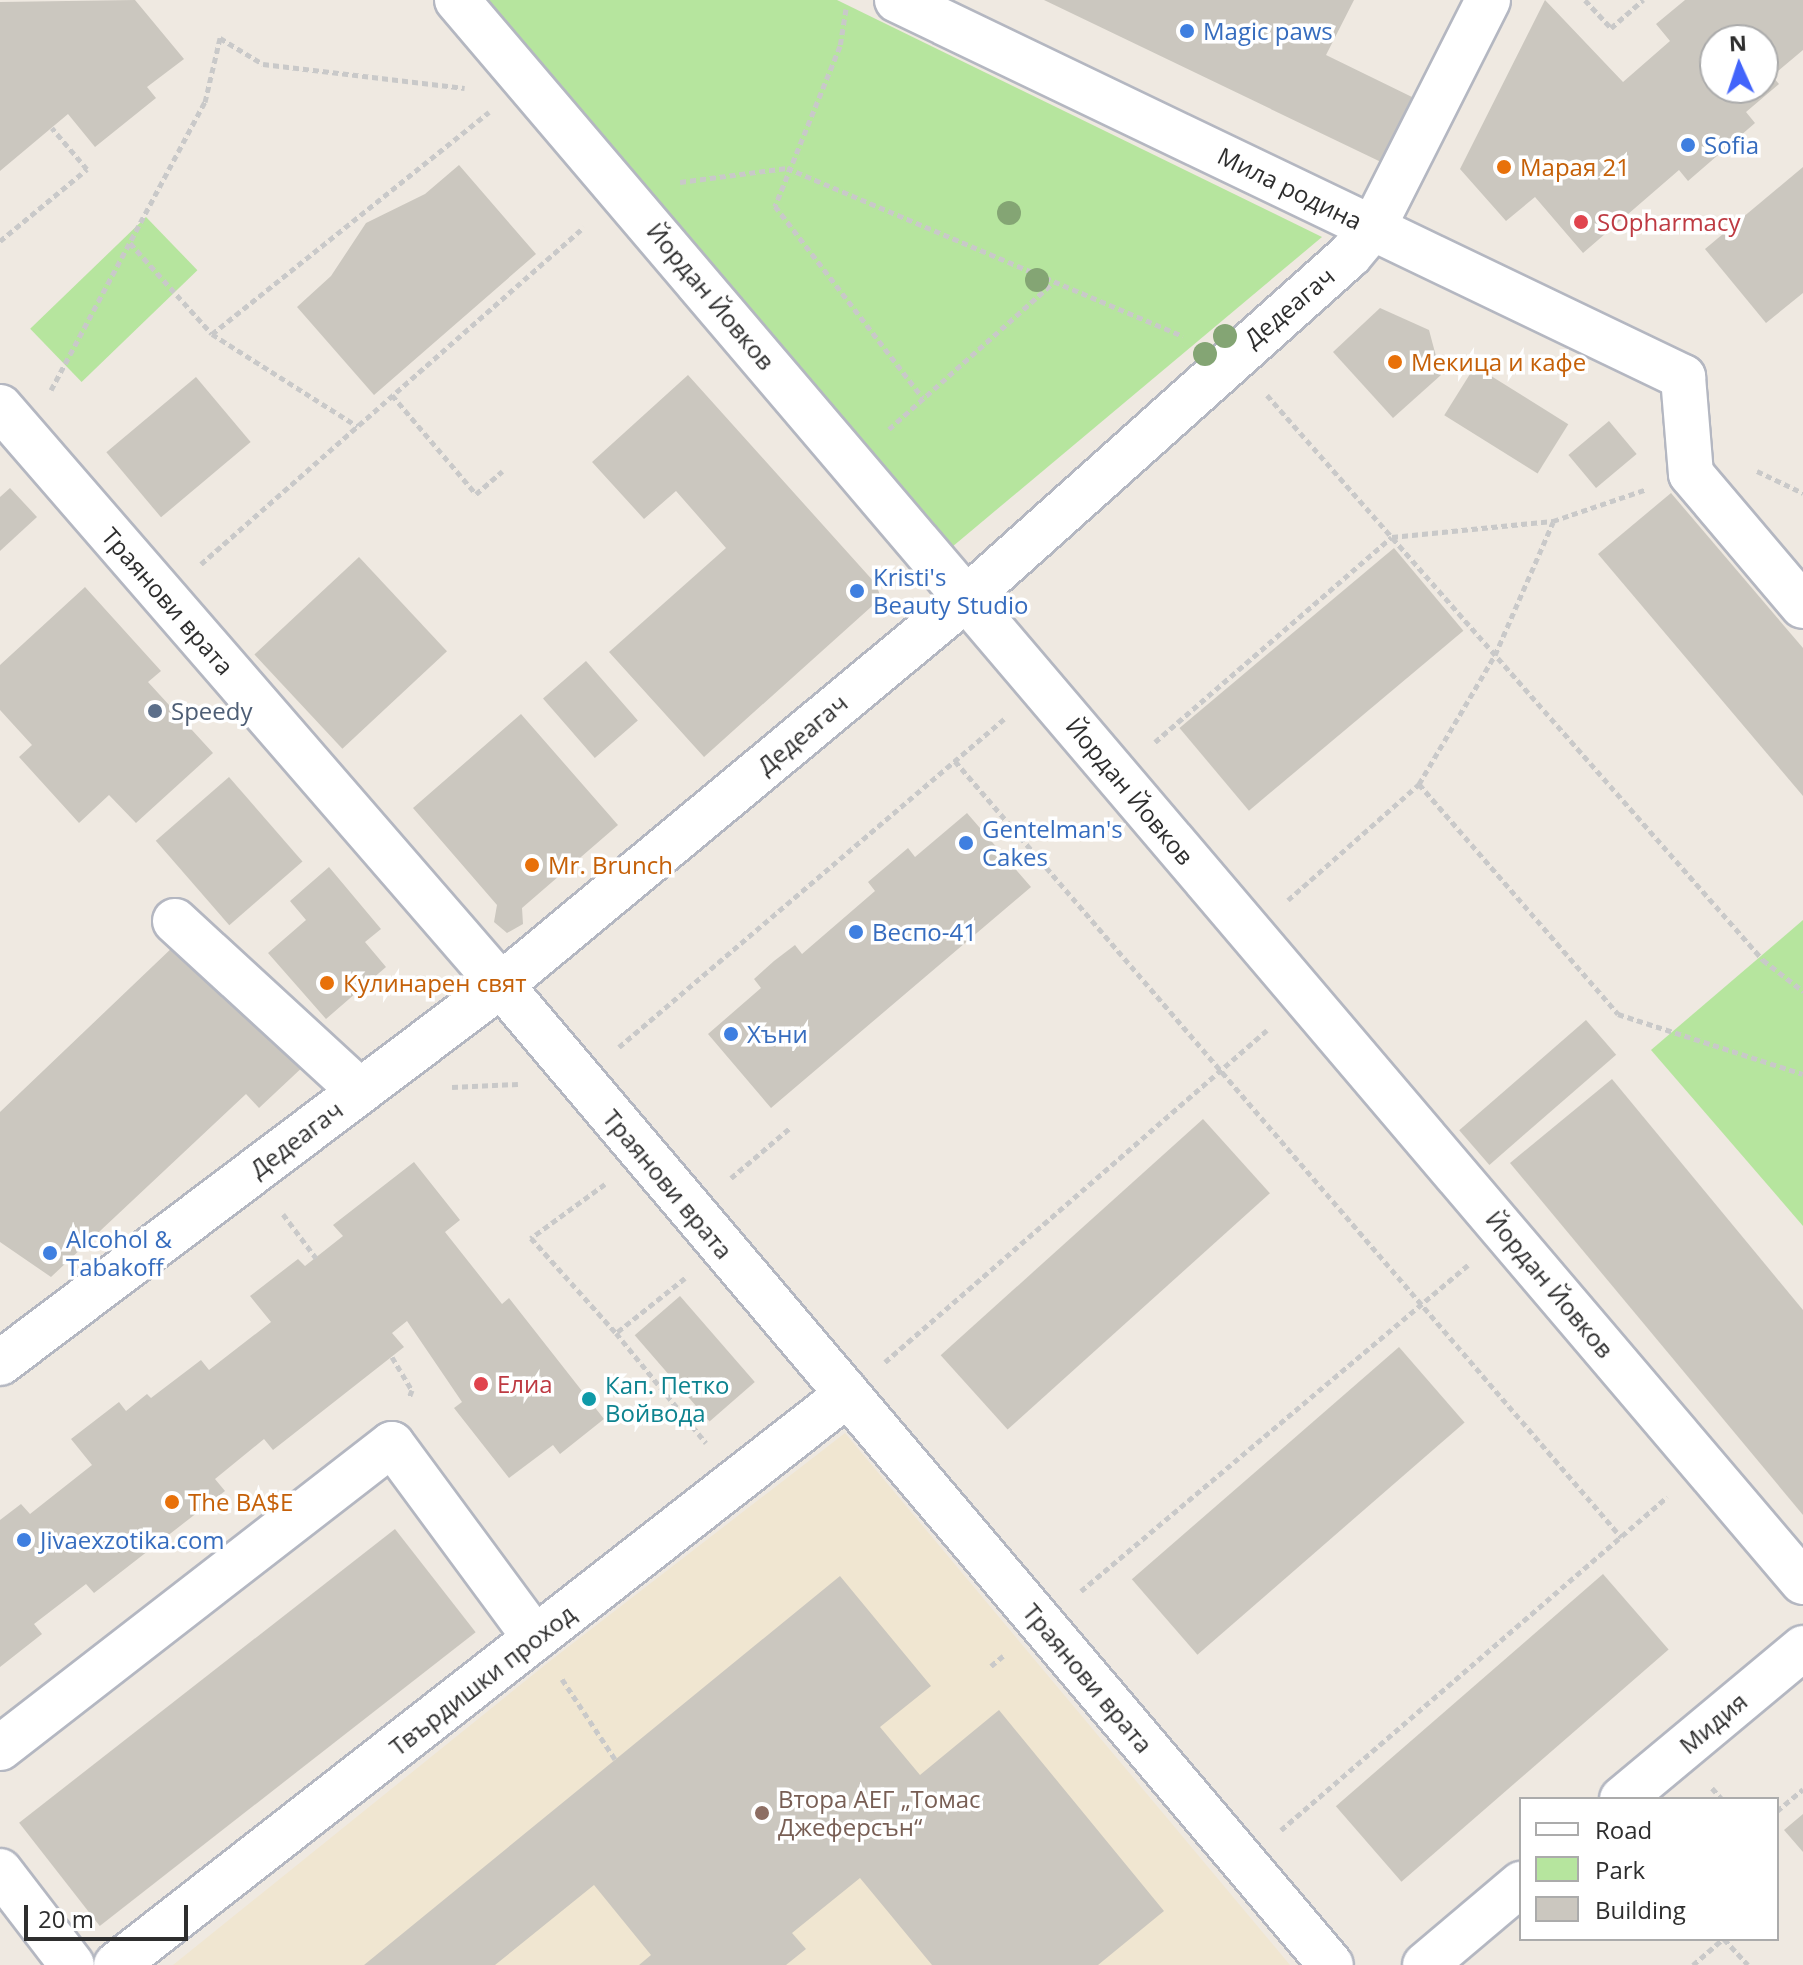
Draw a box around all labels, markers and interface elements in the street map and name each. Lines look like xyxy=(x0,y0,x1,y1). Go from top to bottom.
place label: Magic paws xyxy=(1203,17,1333,45)
marker: Magic paws xyxy=(1178,22,1196,40)
north arrow xyxy=(1699,24,1779,104)
text: N xyxy=(1728,27,1748,57)
place label: Sofia xyxy=(1704,131,1759,159)
marker: Sofia xyxy=(1679,136,1697,154)
street label: Мила родина xyxy=(1213,141,1367,235)
place label: Марая 21 xyxy=(1520,153,1630,181)
marker: Марая 21 xyxy=(1495,158,1513,176)
place label: SOpharmacy xyxy=(1597,208,1740,236)
marker: SOpharmacy xyxy=(1572,213,1590,231)
street label: Йордан Йовков xyxy=(641,217,781,375)
street label: Дедеагач xyxy=(1238,261,1340,353)
place label: Мекица и кафе xyxy=(1411,348,1586,376)
marker: Мекица и кафе xyxy=(1386,353,1404,371)
street label: Траянови врата xyxy=(96,521,240,681)
place label: Kristi's Beauty Studio xyxy=(873,563,1028,619)
marker: Kristi's Beauty Studio xyxy=(848,582,866,600)
street label: Дедеагач xyxy=(751,688,853,780)
place label: Speedy xyxy=(171,697,253,725)
marker: Speedy xyxy=(146,702,164,720)
street label: Йордан Йовков xyxy=(1060,712,1200,870)
place label: Gentelman's Cakes xyxy=(982,815,1123,871)
marker: Gentelman's Cakes xyxy=(957,834,975,852)
place label: Mr. Brunch xyxy=(548,851,673,879)
marker: Mr. Brunch xyxy=(523,856,541,874)
place label: Веспо-41 xyxy=(872,918,977,946)
marker: Веспо-41 xyxy=(847,923,865,941)
place label: Кулинарен свят xyxy=(343,969,527,997)
marker: Кулинарен свят xyxy=(318,974,336,992)
place label: Хъни xyxy=(747,1020,808,1048)
marker: Хъни xyxy=(722,1025,740,1043)
street label: Дедеагач xyxy=(244,1095,348,1183)
street label: Траянови врата xyxy=(597,1104,739,1264)
street label: Йордан Йовков xyxy=(1480,1205,1620,1363)
place label: Alcohol & Tabakoff xyxy=(66,1225,172,1281)
marker: Alcohol & Tabakoff xyxy=(41,1244,59,1262)
place label: Елиа xyxy=(497,1370,553,1398)
place label: Кап. Петко Войвода xyxy=(605,1371,729,1427)
marker: Елиа xyxy=(472,1375,490,1393)
marker: Кап. Петко Войвода xyxy=(580,1390,598,1408)
place label: The BA$E xyxy=(188,1488,293,1516)
marker: The BA$E xyxy=(163,1493,181,1511)
place label: Jivaexzotika.com xyxy=(40,1526,225,1554)
marker: Jivaexzotika.com xyxy=(15,1531,33,1549)
street label: Траянови врата xyxy=(1017,1598,1159,1758)
street label: Твърдишки проход xyxy=(384,1599,580,1761)
street label: Мидия xyxy=(1673,1687,1753,1759)
place label: Втора АЕГ „Томас Джеферсън“ xyxy=(778,1785,981,1841)
legend xyxy=(1519,1797,1779,1941)
marker: Втора АЕГ „Томас Джеферсън“ xyxy=(753,1804,771,1822)
text: Road xyxy=(1595,1813,1652,1846)
text: Park xyxy=(1595,1853,1645,1886)
scale bar xyxy=(28,1889,192,1939)
text: Building xyxy=(1595,1893,1686,1926)
text: 20 m xyxy=(38,1902,94,1935)

